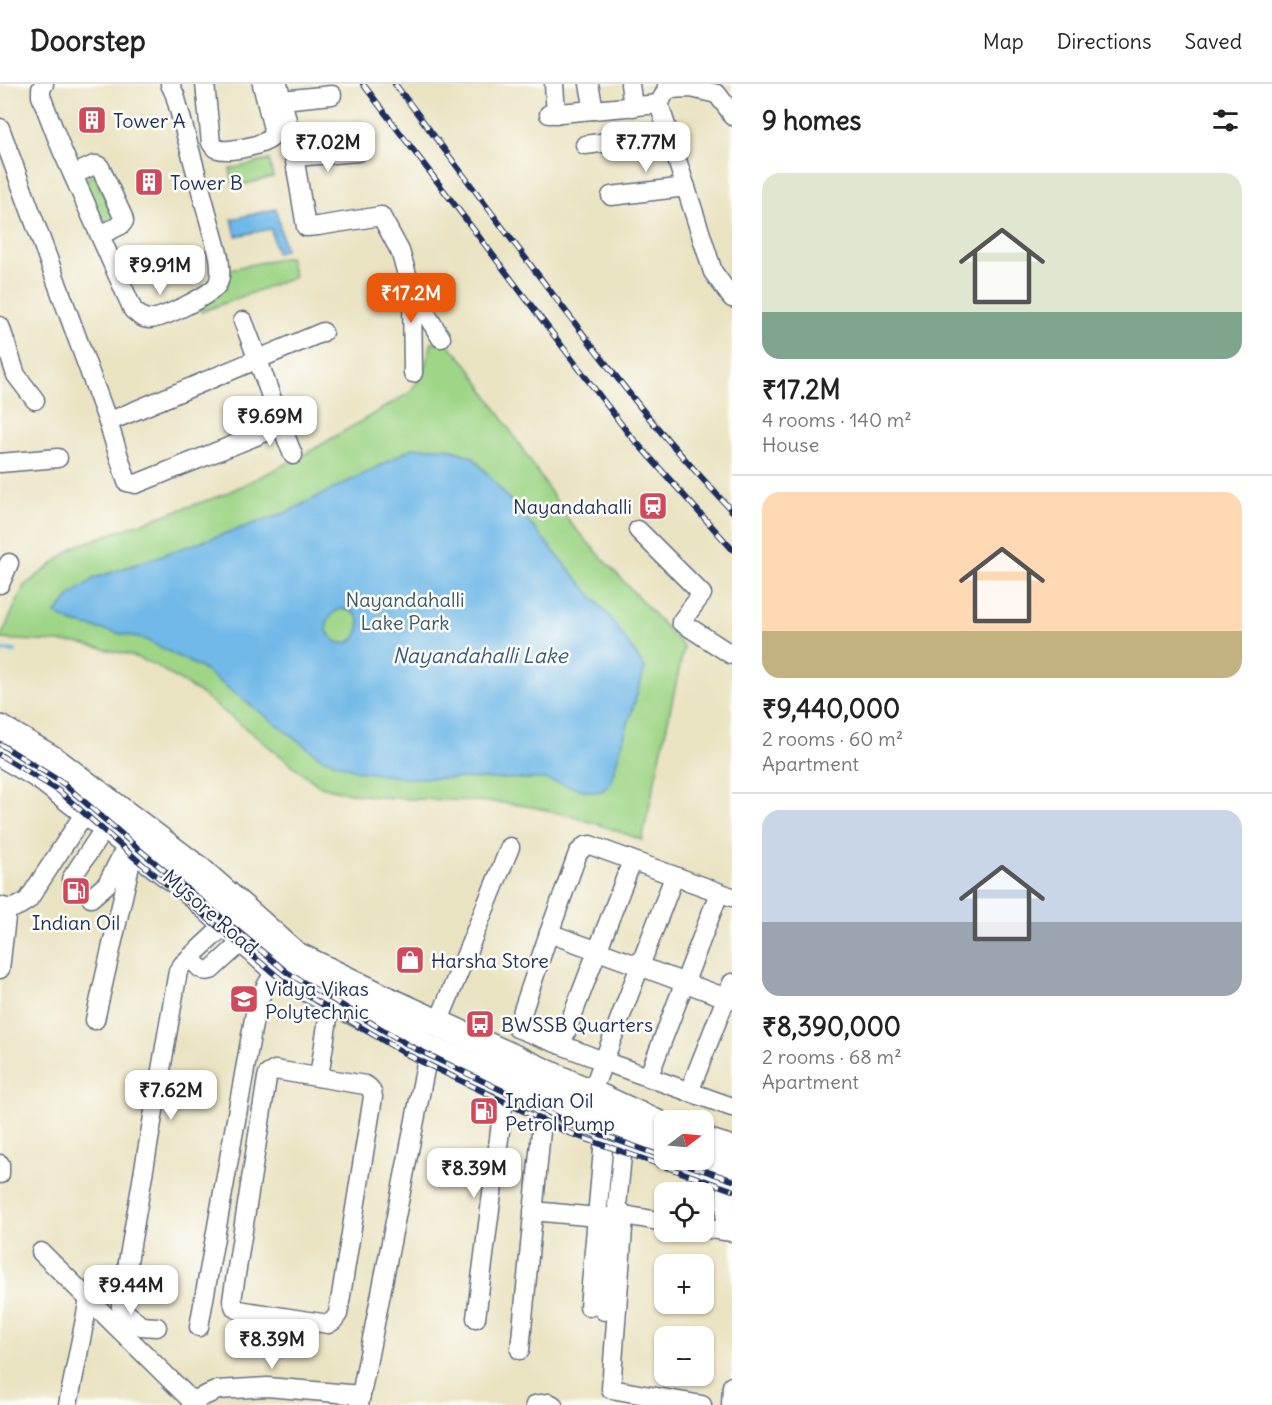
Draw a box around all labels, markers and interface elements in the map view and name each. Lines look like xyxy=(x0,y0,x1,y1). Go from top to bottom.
text: Doorstep xyxy=(30,23,146,59)
text: Map xyxy=(983,28,1024,55)
text: Directions xyxy=(1057,28,1151,55)
text: Saved xyxy=(1184,28,1242,55)
building icon: Tower A xyxy=(76,104,108,136)
text: 9 homes xyxy=(762,104,861,137)
icon: filters xyxy=(1209,104,1242,137)
place label: Tower A xyxy=(113,108,186,133)
pin: ₹7.02M xyxy=(279,122,377,173)
pin: ₹7.77M xyxy=(597,122,695,173)
text: ₹7.02M xyxy=(295,129,361,154)
text: ₹7.77M xyxy=(615,129,677,154)
building icon: Tower B xyxy=(133,166,165,198)
place label: Tower B xyxy=(170,170,243,195)
icon: home xyxy=(948,212,1056,320)
pin: ₹9.91M xyxy=(111,245,209,296)
text: ₹9.91M xyxy=(129,252,191,277)
pin: ₹17.2M xyxy=(362,273,460,324)
text: ₹17.2M xyxy=(381,280,441,305)
text: ₹17.2M xyxy=(762,373,841,406)
pin: ₹9.69M xyxy=(221,396,319,447)
text: ₹9.69M xyxy=(237,403,303,428)
text: 4 rooms · 140 m² xyxy=(762,407,912,432)
text: House xyxy=(762,432,819,457)
station icon: Nayandahalli xyxy=(637,490,669,522)
place label: Nayandahalli xyxy=(513,494,632,519)
icon: home xyxy=(948,531,1056,639)
park label: Nayandahalli Lake Park xyxy=(346,587,464,635)
water label: Nayandahalli Lake xyxy=(393,642,569,669)
text: ₹9,440,000 xyxy=(762,692,900,725)
text: 2 rooms · 60 m² xyxy=(762,726,903,751)
text: Apartment xyxy=(762,751,859,776)
icon: home xyxy=(948,849,1056,957)
street label: Mysore Road xyxy=(158,864,264,960)
fuel station icon: Indian Oil xyxy=(60,875,92,907)
place label: Indian Oil xyxy=(32,910,120,935)
shop icon: Harsha Store xyxy=(394,944,426,976)
place label: Harsha Store xyxy=(431,948,549,973)
place label: Vidya Vikas Polytechnic xyxy=(265,976,369,1024)
school or university icon: Vidya Vikas Polytechnic xyxy=(228,983,260,1015)
bus stop icon: BWSSB Quarters xyxy=(464,1008,496,1040)
text: ₹8,390,000 xyxy=(762,1010,901,1043)
place label: BWSSB Quarters xyxy=(501,1012,653,1037)
text: 2 rooms · 68 m² xyxy=(762,1044,902,1069)
text: Apartment xyxy=(762,1069,859,1094)
pin: ₹7.62M xyxy=(122,1070,220,1121)
text: ₹7.62M xyxy=(139,1077,203,1102)
place label: Indian Oil Petrol Pump xyxy=(505,1088,615,1136)
fuel station icon: Indian Oil Petrol Pump xyxy=(468,1095,500,1127)
north arrow xyxy=(654,1110,714,1170)
map controls xyxy=(654,1110,714,1386)
pin: ₹8.39M xyxy=(425,1148,523,1199)
text: ₹8.39M xyxy=(441,1155,507,1180)
button: locate xyxy=(654,1182,714,1242)
button: + xyxy=(654,1254,714,1314)
pin: ₹9.44M xyxy=(82,1265,180,1316)
text: ₹9.44M xyxy=(98,1272,164,1297)
pin: ₹8.39M xyxy=(223,1319,321,1370)
text: ₹8.39M xyxy=(239,1326,305,1351)
button: − xyxy=(654,1326,714,1386)

